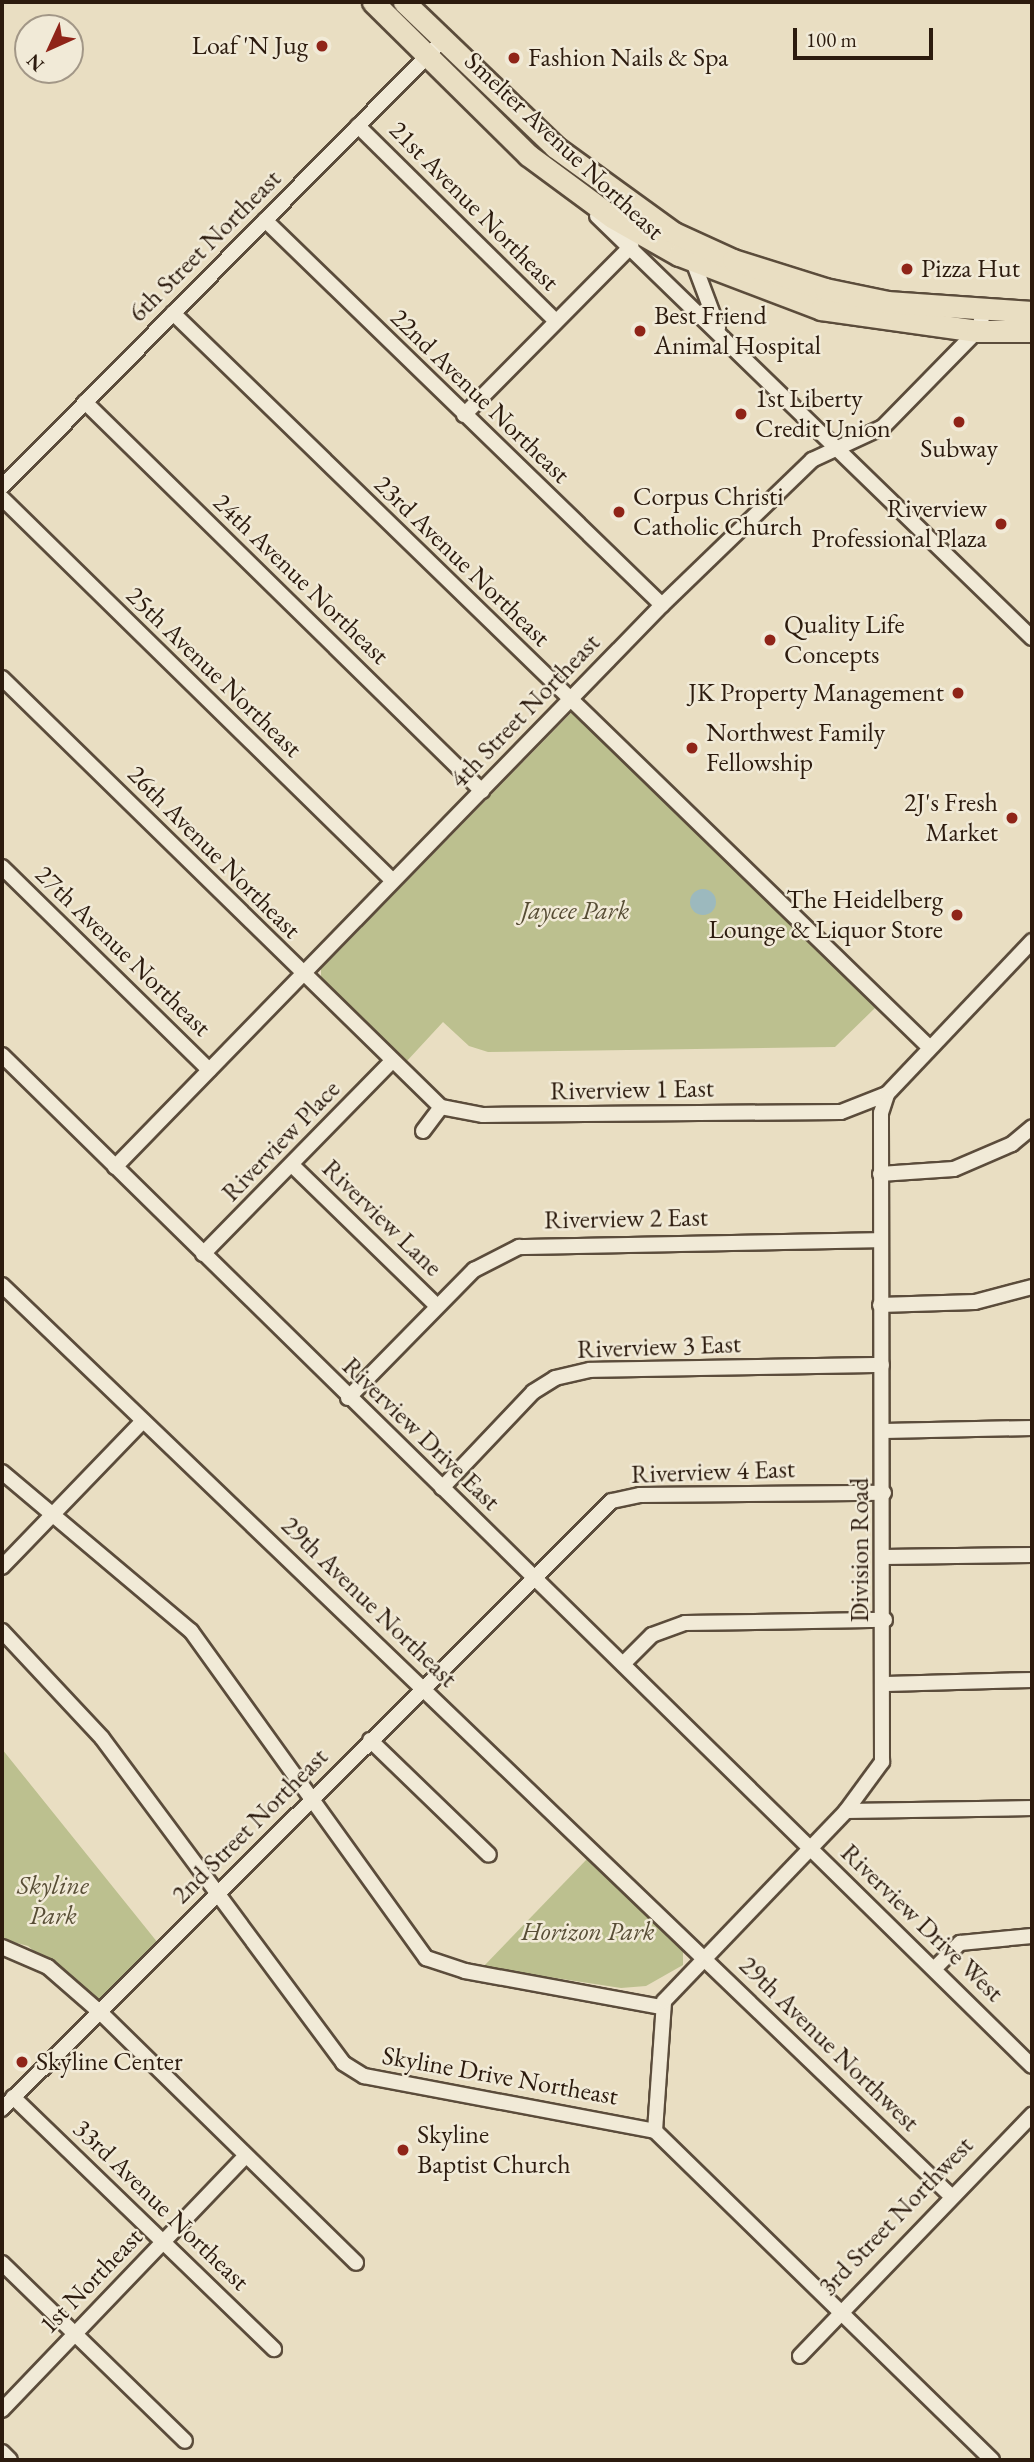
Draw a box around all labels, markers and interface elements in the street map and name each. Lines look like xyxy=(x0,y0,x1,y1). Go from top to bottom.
north arrow xyxy=(14,14,84,84)
scale bar xyxy=(796,14,936,58)
text: 100 m xyxy=(806,26,857,53)
place label: Loaf 'N Jug xyxy=(192,30,308,62)
marker: Loaf 'N Jug xyxy=(314,38,330,54)
place label: Fashion Nails & Spa xyxy=(528,42,728,74)
street label: Smelter Avenue Northeast xyxy=(458,45,670,247)
text: N xyxy=(21,49,49,77)
marker: Fashion Nails & Spa xyxy=(506,50,522,66)
street label: 21st Avenue Northeast xyxy=(383,115,565,297)
street label: 6th Street Northeast xyxy=(122,163,288,329)
place label: Pizza Hut xyxy=(921,253,1020,285)
marker: Pizza Hut xyxy=(899,261,915,277)
place label: Best Friend Animal Hospital xyxy=(654,300,821,362)
street label: 22nd Avenue Northeast xyxy=(384,302,576,490)
marker: Best Friend Animal Hospital xyxy=(632,323,648,339)
place label: 1st Liberty Credit Union xyxy=(755,383,891,444)
marker: 1st Liberty Credit Union xyxy=(733,406,749,422)
marker: Subway xyxy=(951,414,967,430)
place label: Subway xyxy=(920,433,998,465)
street label: 23rd Avenue Northeast xyxy=(368,469,556,653)
place label: Corpus Christi Catholic Church xyxy=(633,481,802,542)
street label: 24th Avenue Northeast xyxy=(207,487,395,671)
place label: Riverview Professional Plaza xyxy=(811,493,987,554)
marker: Corpus Christi Catholic Church xyxy=(611,504,627,520)
marker: Riverview Professional Plaza xyxy=(993,516,1009,532)
street label: 25th Avenue Northeast xyxy=(120,580,308,764)
place label: Quality Life Concepts xyxy=(784,609,905,670)
street label: 4th Street Northeast xyxy=(444,627,606,795)
marker: Quality Life Concepts xyxy=(762,632,778,648)
place label: JK Property Management xyxy=(688,677,944,709)
marker: JK Property Management xyxy=(950,685,966,701)
place label: Northwest Family Fellowship xyxy=(706,717,885,778)
marker: Northwest Family Fellowship xyxy=(684,740,700,756)
street label: 26th Avenue Northeast xyxy=(121,759,307,945)
place label: 2J's Fresh Market xyxy=(904,787,998,848)
marker: 2J's Fresh Market xyxy=(1004,810,1020,826)
street label: 27th Avenue Northeast xyxy=(29,859,217,1043)
place label: The Heidelberg Lounge & Liquor Store xyxy=(708,884,943,946)
park label: Jaycee Park xyxy=(521,895,629,927)
marker: The Heidelberg Lounge & Liquor Store xyxy=(949,907,965,923)
street label: Riverview 1 East xyxy=(550,1073,714,1107)
street label: Riverview Place xyxy=(215,1074,347,1208)
street label: Riverview Lane xyxy=(315,1153,449,1283)
street label: Riverview 2 East xyxy=(544,1202,708,1236)
street label: Riverview 3 East xyxy=(577,1329,741,1365)
street label: Riverview Drive East xyxy=(336,1351,506,1517)
street label: Riverview 4 East xyxy=(631,1454,795,1490)
street label: Division Road xyxy=(844,1478,876,1622)
street label: 29th Avenue Northeast xyxy=(275,1510,463,1694)
street label: 2nd Street Northeast xyxy=(166,1742,334,1910)
street label: Riverview Drive West xyxy=(834,1837,1010,2009)
park label: Skyline Park xyxy=(17,1870,89,1932)
park label: Horizon Park xyxy=(521,1916,655,1948)
street label: 29th Avenue Northwest xyxy=(732,1950,926,2138)
street label: Skyline Drive Northeast xyxy=(380,2040,620,2112)
place label: Skyline Center xyxy=(36,2046,183,2078)
marker: Skyline Center xyxy=(14,2054,30,2070)
street label: 33rd Avenue Northeast xyxy=(67,2113,255,2297)
place label: Skyline Baptist Church xyxy=(417,2119,571,2180)
street label: 3rd Street Northwest xyxy=(812,2130,980,2302)
marker: Skyline Baptist Church xyxy=(395,2142,411,2158)
street label: 1st Northeast xyxy=(33,2222,149,2340)

